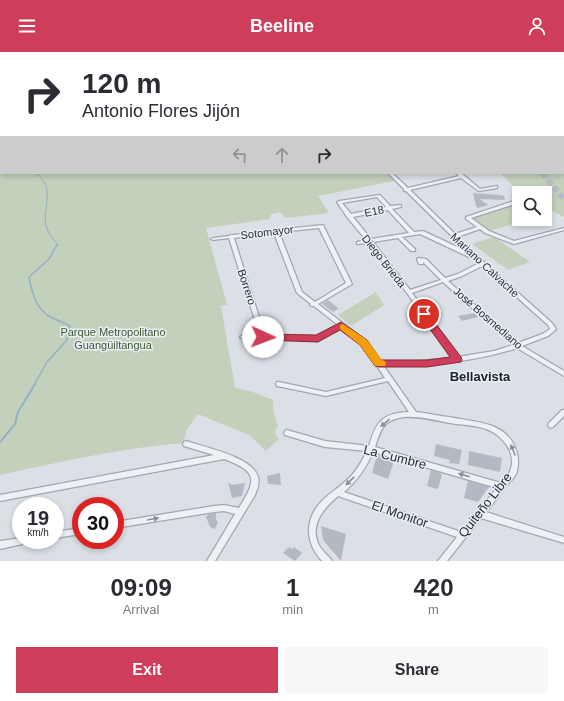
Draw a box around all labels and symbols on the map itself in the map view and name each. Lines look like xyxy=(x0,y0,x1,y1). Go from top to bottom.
street label: E18 xyxy=(363,203,385,219)
street label: Sotomayor xyxy=(240,223,294,241)
street label: Mariano Calvache xyxy=(448,230,522,300)
street label: Diego Brieda xyxy=(360,232,409,290)
street label: Borrero xyxy=(236,268,258,306)
street label: José Bosmediano xyxy=(451,285,525,351)
pin xyxy=(407,297,441,331)
position arrow xyxy=(242,316,284,358)
park label: Parque Metropolitano Guangüiltangua xyxy=(60,326,166,351)
district label: Bellavista xyxy=(450,369,511,384)
one-way arrow xyxy=(379,418,390,427)
street label: La Cumbre xyxy=(362,442,428,472)
one-way arrow xyxy=(509,444,515,456)
street label: Quiteño Libre xyxy=(455,470,515,540)
one-way arrow xyxy=(458,472,470,478)
one-way arrow xyxy=(345,476,355,486)
speed limit sign: 30 xyxy=(72,497,124,549)
street label: El Monitor xyxy=(370,497,431,531)
one-way arrow xyxy=(147,516,160,522)

